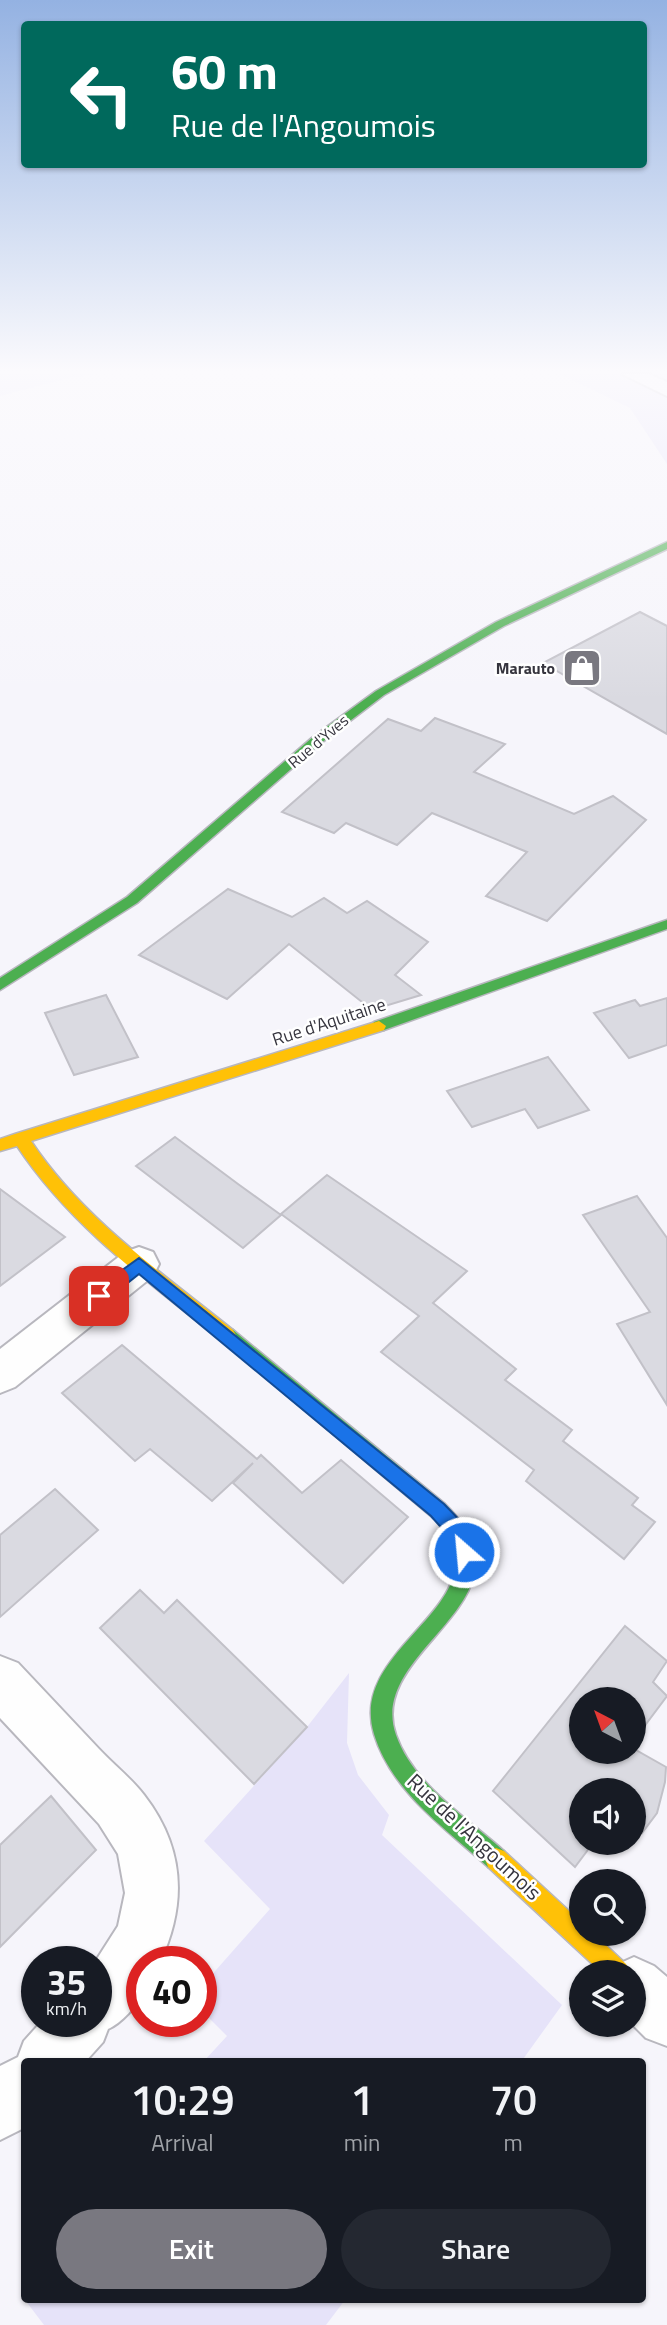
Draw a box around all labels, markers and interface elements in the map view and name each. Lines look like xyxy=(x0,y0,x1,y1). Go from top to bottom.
text: 60 m xyxy=(171,33,278,108)
icon: left xyxy=(56,49,147,140)
text: Rue de l'Angoumois xyxy=(171,101,436,149)
shop icon: Marauto xyxy=(561,647,603,689)
place label: Marauto xyxy=(496,656,555,680)
street label: Rue d'Yves xyxy=(282,708,354,774)
street label: Rue d'Aquitaine xyxy=(269,990,389,1053)
pin xyxy=(69,1266,129,1326)
icon: arrive xyxy=(80,1277,118,1315)
position arrow xyxy=(427,1515,501,1589)
north arrow xyxy=(569,1687,646,1764)
map controls xyxy=(569,1687,646,2037)
street label: Rue de l'Angoumois xyxy=(400,1765,549,1907)
button: sound xyxy=(569,1778,646,1855)
button: search xyxy=(569,1869,646,1946)
speed limit sign: 40 xyxy=(126,1946,217,2037)
text: 35 xyxy=(47,1955,86,2009)
button: layers xyxy=(569,1960,646,2037)
text: km/h xyxy=(46,1995,87,2022)
text: 10:29 xyxy=(130,2067,234,2131)
text: 1 xyxy=(350,2067,374,2131)
text: 70 xyxy=(490,2067,537,2131)
text: Arrival xyxy=(151,2125,214,2160)
text: min xyxy=(344,2125,380,2160)
text: m xyxy=(504,2125,523,2160)
button: Exit xyxy=(56,2209,327,2289)
button: Share xyxy=(341,2209,611,2289)

